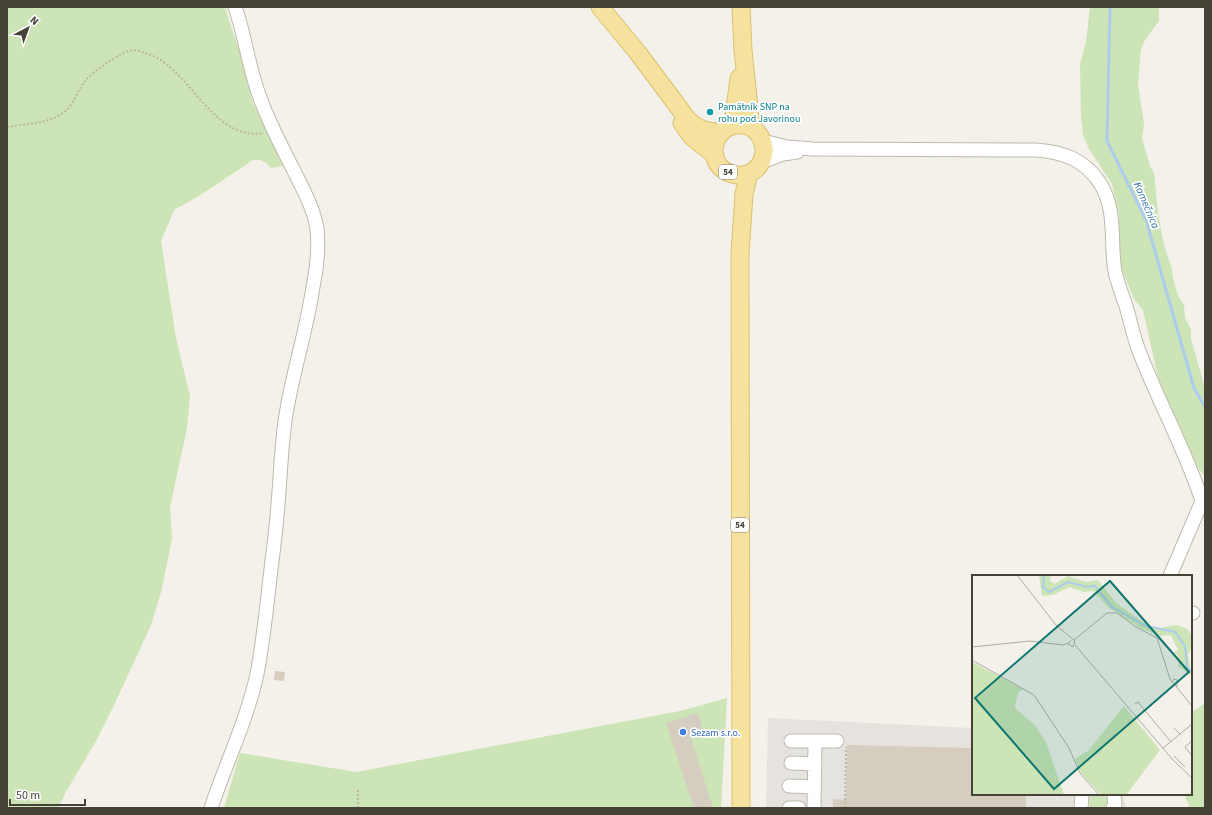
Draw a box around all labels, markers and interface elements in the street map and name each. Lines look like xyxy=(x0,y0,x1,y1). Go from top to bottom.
north arrow xyxy=(8,8,48,48)
text: N xyxy=(27,13,42,29)
place label: Pamätník SNP na rohu pod Javorinou xyxy=(718,100,800,126)
marker: Pamätník SNP na rohu pod Javorinou xyxy=(705,107,715,117)
road number: 54 xyxy=(719,165,737,179)
water label: Kamečnica xyxy=(1130,179,1163,231)
road number: 54 xyxy=(731,518,749,532)
inset map xyxy=(972,575,1192,795)
place label: Sezam s.r.o. xyxy=(691,726,740,740)
marker: Sezam s.r.o. xyxy=(678,727,688,737)
scale bar xyxy=(10,781,85,807)
text: 50 m xyxy=(16,787,40,804)

